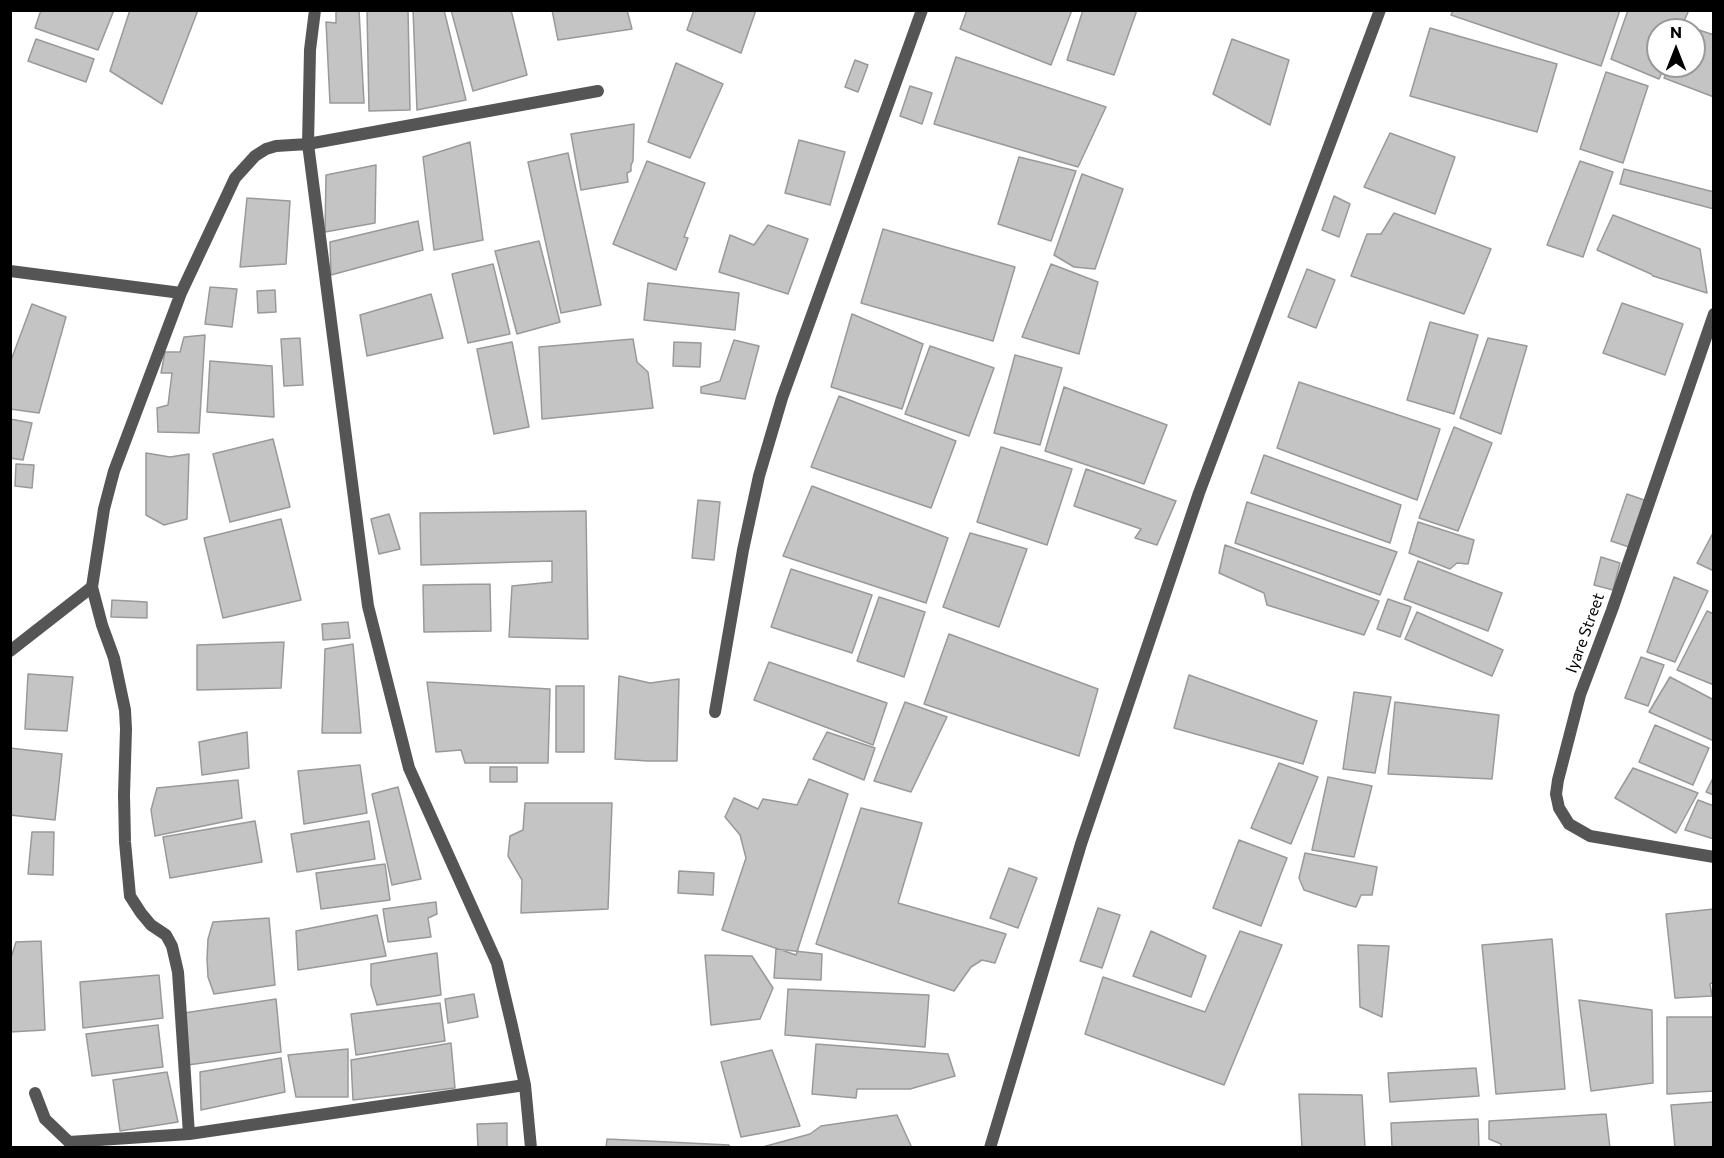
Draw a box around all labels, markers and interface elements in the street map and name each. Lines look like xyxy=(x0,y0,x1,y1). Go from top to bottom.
north arrow xyxy=(1646,18,1706,78)
text: N xyxy=(1670,22,1682,41)
street label: Iyare Street xyxy=(1562,590,1608,676)

